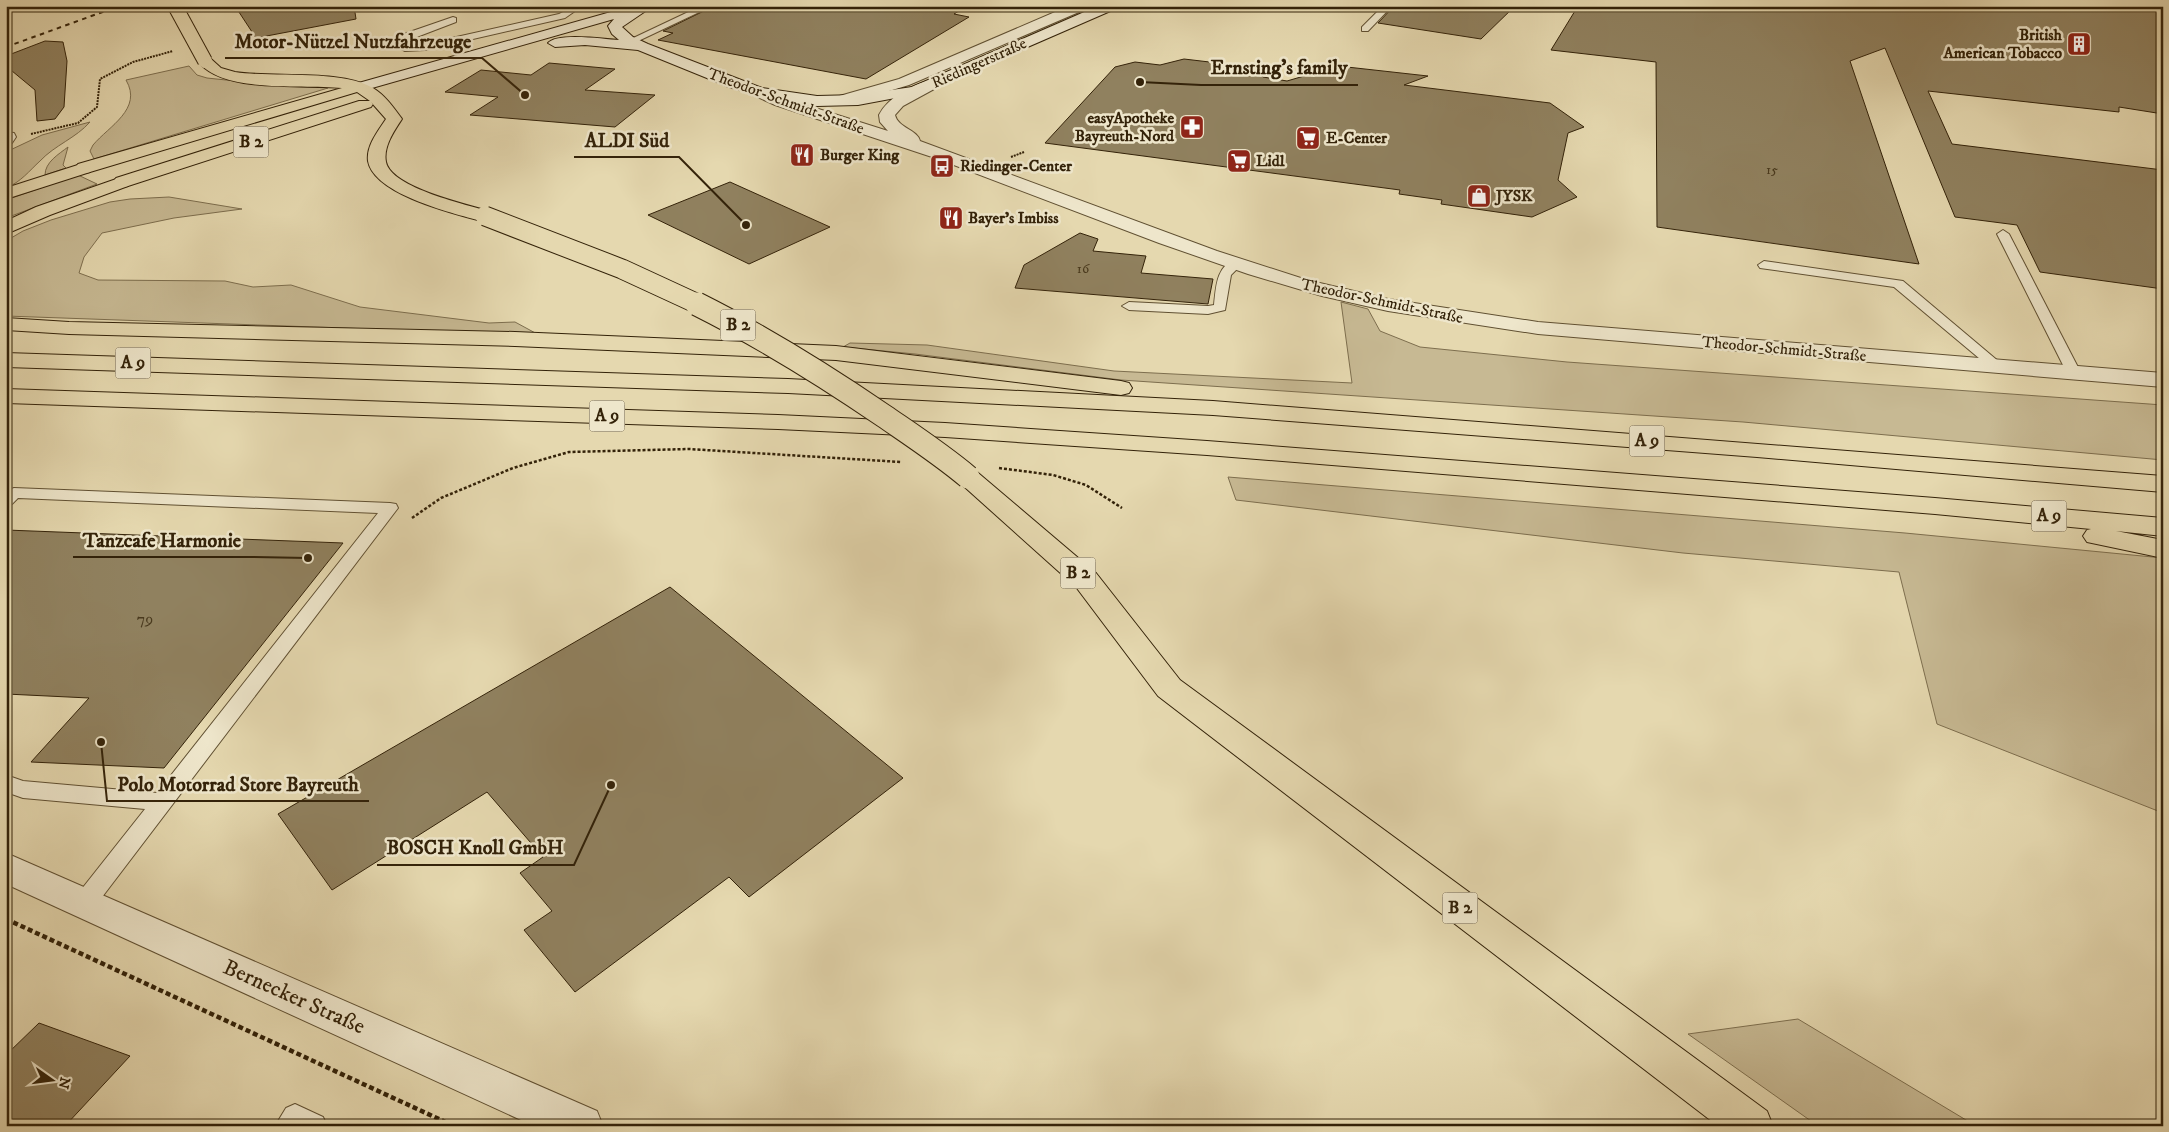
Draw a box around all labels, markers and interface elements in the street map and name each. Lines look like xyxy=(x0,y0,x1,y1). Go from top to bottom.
callout: Motor-Nützel Nutzfahrzeuge xyxy=(225,23,482,58)
place label: British American Tobacco xyxy=(1943,25,2063,63)
text: Motor-Nützel Nutzfahrzeuge xyxy=(235,30,472,55)
building icon: British American Tobacco xyxy=(2066,31,2092,57)
street label: Riedingerstraße xyxy=(928,33,1030,93)
callout: Ernsting's family xyxy=(1201,50,1358,85)
text: Ernsting's family xyxy=(1211,56,1348,81)
street label: Theodor-Schmidt-Straße xyxy=(705,63,867,139)
place label: easyApotheke Bayreuth-Nord xyxy=(1075,108,1175,146)
pharmacy icon: easyApotheke Bayreuth-Nord xyxy=(1179,114,1205,140)
callout: ALDI Süd xyxy=(574,122,679,157)
supermarket icon: E-Center xyxy=(1295,125,1321,151)
road number: B 2 xyxy=(234,126,268,158)
place label: E-Center xyxy=(1326,128,1388,148)
text: ALDI Süd xyxy=(584,129,670,154)
restaurant icon: Burger King xyxy=(789,142,815,168)
place label: Burger King xyxy=(820,145,900,165)
supermarket icon: Lidl xyxy=(1226,148,1252,174)
place label: Lidl xyxy=(1256,151,1286,171)
bus stop icon: Riedinger-Center xyxy=(929,153,955,179)
place label: Riedinger-Center xyxy=(960,156,1073,176)
house number: 15 xyxy=(1766,161,1778,179)
shop icon: JYSK xyxy=(1466,183,1492,209)
place label: JYSK xyxy=(1494,186,1533,206)
restaurant icon: Bayer's Imbiss xyxy=(938,205,964,231)
place label: Bayer's Imbiss xyxy=(968,208,1059,228)
house number: 16 xyxy=(1077,260,1090,278)
street label: Theodor-Schmidt-Straße xyxy=(1299,274,1465,328)
road number: B 2 xyxy=(720,310,756,340)
street label: Theodor-Schmidt-Straße xyxy=(1701,332,1867,366)
road number: A 9 xyxy=(116,348,150,378)
road number: A 9 xyxy=(590,401,624,432)
road number: A 9 xyxy=(1630,426,1664,456)
road number: A 9 xyxy=(2032,501,2066,532)
callout: Tanzcafe Harmonie xyxy=(73,522,251,557)
text: Tanzcafe Harmonie xyxy=(82,529,242,554)
road number: B 2 xyxy=(1060,558,1096,588)
house number: 79 xyxy=(137,609,153,629)
callout: Polo Motorrad Store Bayreuth xyxy=(107,766,369,801)
text: Polo Motorrad Store Bayreuth xyxy=(117,773,359,798)
callout: BOSCH Knoll GmbH xyxy=(377,830,574,865)
text: BOSCH Knoll GmbH xyxy=(387,836,564,861)
road number: B 2 xyxy=(1442,892,1478,924)
street label: Bernecker Straße xyxy=(219,954,369,1040)
north arrow xyxy=(28,1054,78,1104)
text: N xyxy=(53,1075,74,1091)

